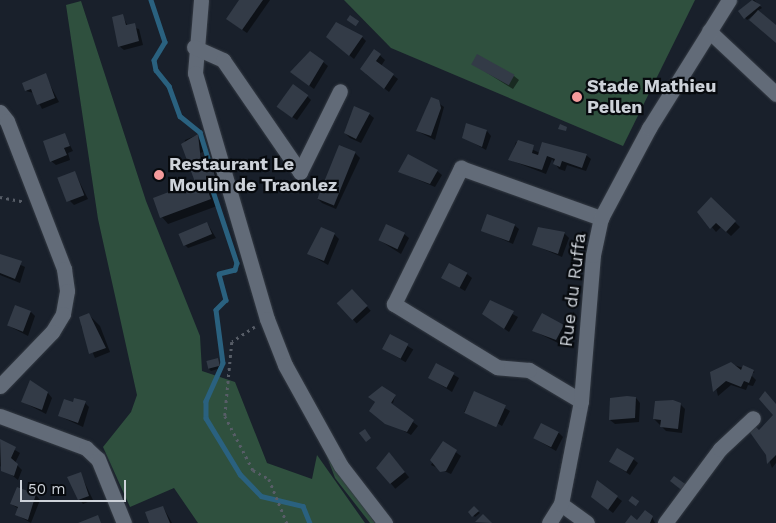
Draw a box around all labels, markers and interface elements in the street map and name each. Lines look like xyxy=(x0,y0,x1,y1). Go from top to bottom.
place label: Stade Mathieu Pellen xyxy=(587,76,716,118)
marker: Stade Mathieu Pellen xyxy=(571,91,583,103)
place label: Restaurant Le Moulin de Traonlez xyxy=(169,154,338,196)
marker: Restaurant Le Moulin de Traonlez xyxy=(153,169,165,181)
street label: Rue du Ruffa xyxy=(555,232,591,348)
scale bar xyxy=(22,470,129,502)
text: 50 m xyxy=(28,480,65,498)

